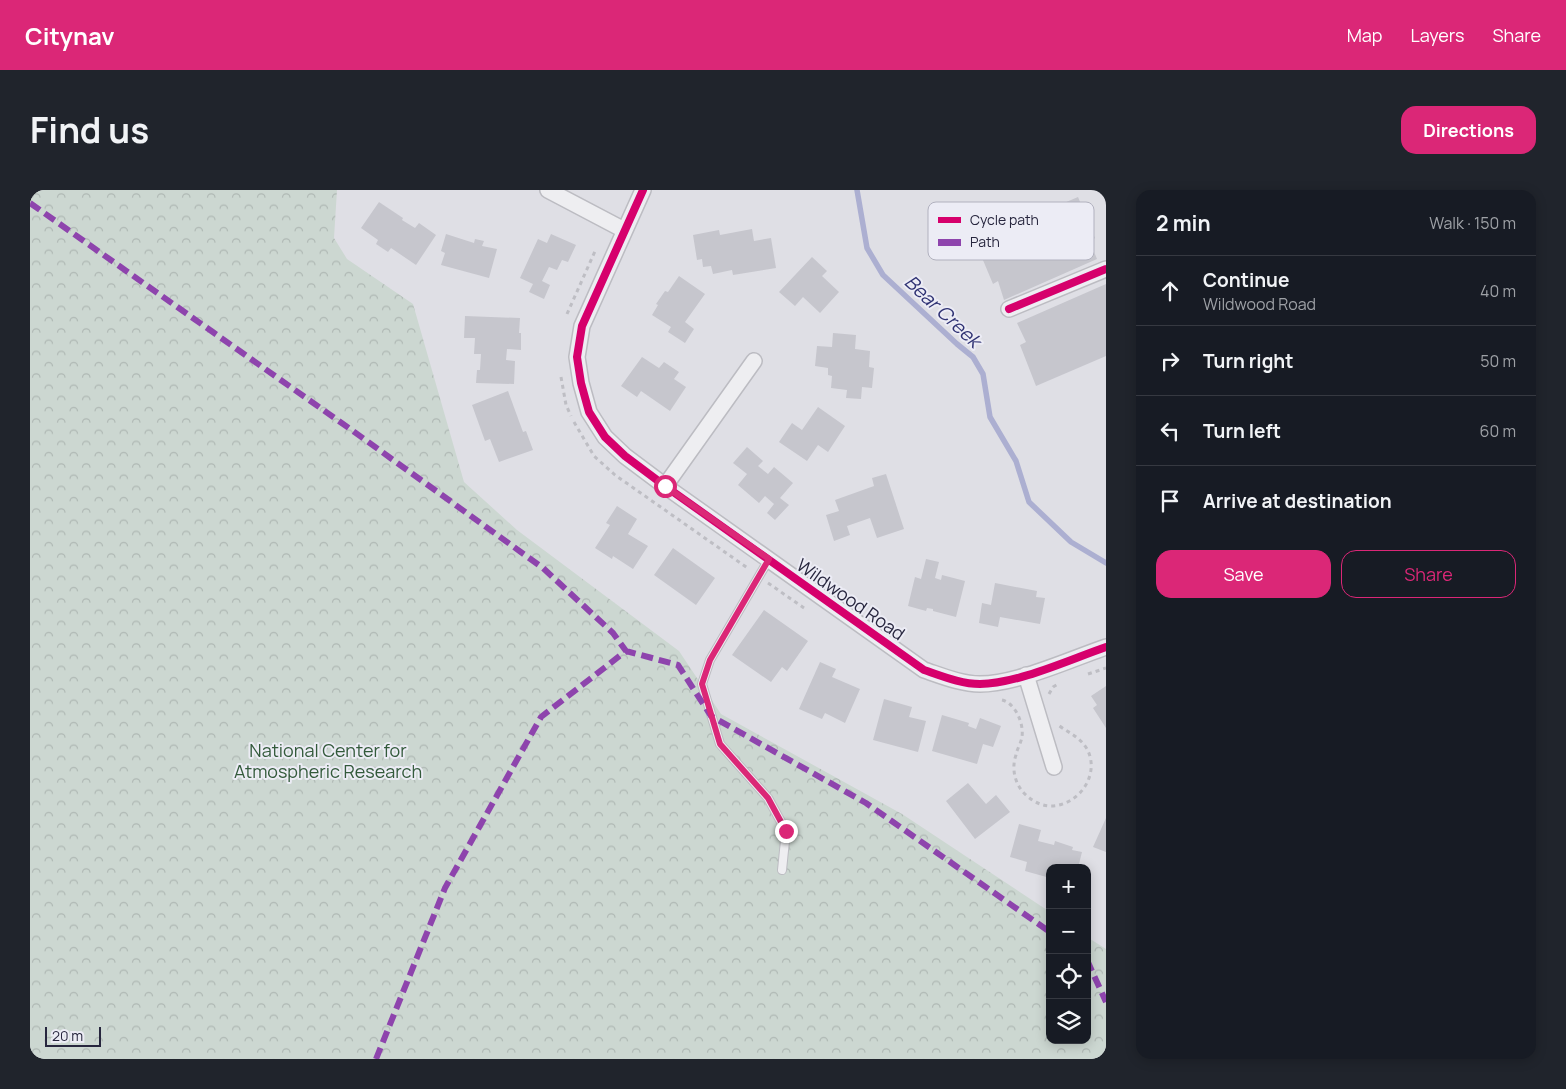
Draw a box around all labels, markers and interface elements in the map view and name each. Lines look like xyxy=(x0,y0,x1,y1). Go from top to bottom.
text: Citynav xyxy=(25,19,115,52)
text: Map xyxy=(1347,23,1382,47)
text: Layers xyxy=(1410,23,1464,47)
text: Share xyxy=(1492,23,1541,47)
text: Find us xyxy=(30,106,149,154)
button: Directions xyxy=(1401,106,1536,154)
legend xyxy=(928,202,1094,260)
text: 2 min xyxy=(1156,209,1211,237)
text: Cycle path xyxy=(970,210,1039,229)
text: Walk · 150 m xyxy=(1429,212,1516,234)
text: Path xyxy=(970,232,1000,251)
text: Continue xyxy=(1203,267,1289,293)
water label: Bear Creek xyxy=(899,269,989,355)
icon: ahead xyxy=(1156,277,1184,305)
text: 40 m xyxy=(1480,280,1516,302)
text: Wildwood Road xyxy=(1203,293,1316,315)
icon: right xyxy=(1156,347,1184,375)
text: Turn right xyxy=(1203,348,1293,374)
text: 50 m xyxy=(1480,350,1516,372)
icon: left xyxy=(1156,417,1184,445)
text: Turn left xyxy=(1203,418,1281,444)
text: 60 m xyxy=(1480,420,1516,442)
route start xyxy=(654,475,677,498)
icon: arrive xyxy=(1156,487,1184,515)
text: Arrive at destination xyxy=(1203,488,1392,514)
button: Save xyxy=(1156,550,1331,598)
button: Share xyxy=(1341,550,1516,598)
street label: Wildwood Road xyxy=(792,553,910,645)
park label: National Center for Atmospheric Research xyxy=(234,738,422,783)
route end xyxy=(775,820,798,843)
map controls xyxy=(1046,864,1091,1044)
button: + xyxy=(1046,864,1091,909)
button: − xyxy=(1046,909,1091,954)
button: locate xyxy=(1046,954,1091,999)
button: layers xyxy=(1046,999,1091,1044)
scale bar xyxy=(45,1024,101,1047)
text: 20 m xyxy=(52,1026,83,1045)

